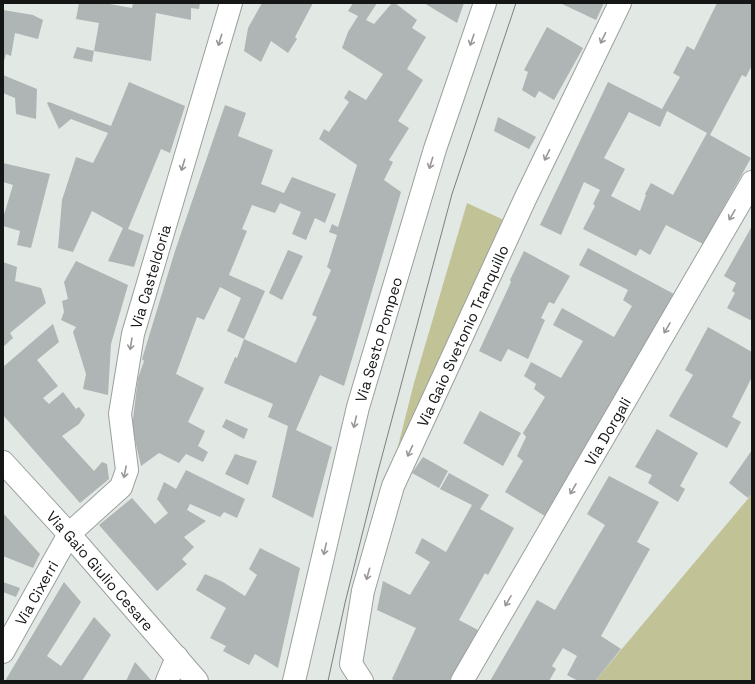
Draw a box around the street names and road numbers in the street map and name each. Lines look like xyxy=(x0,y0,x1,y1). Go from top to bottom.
street label: Via Casteldoria xyxy=(126,222,175,331)
street label: Via Gaio Svetonio Tranquillo xyxy=(412,242,512,430)
street label: Via Sesto Pompeo xyxy=(351,274,406,404)
street label: Via Dorgali xyxy=(580,394,634,469)
street label: Via Gaio Giulio Cesare xyxy=(43,507,158,635)
street label: Via Cixerri xyxy=(11,557,62,628)

